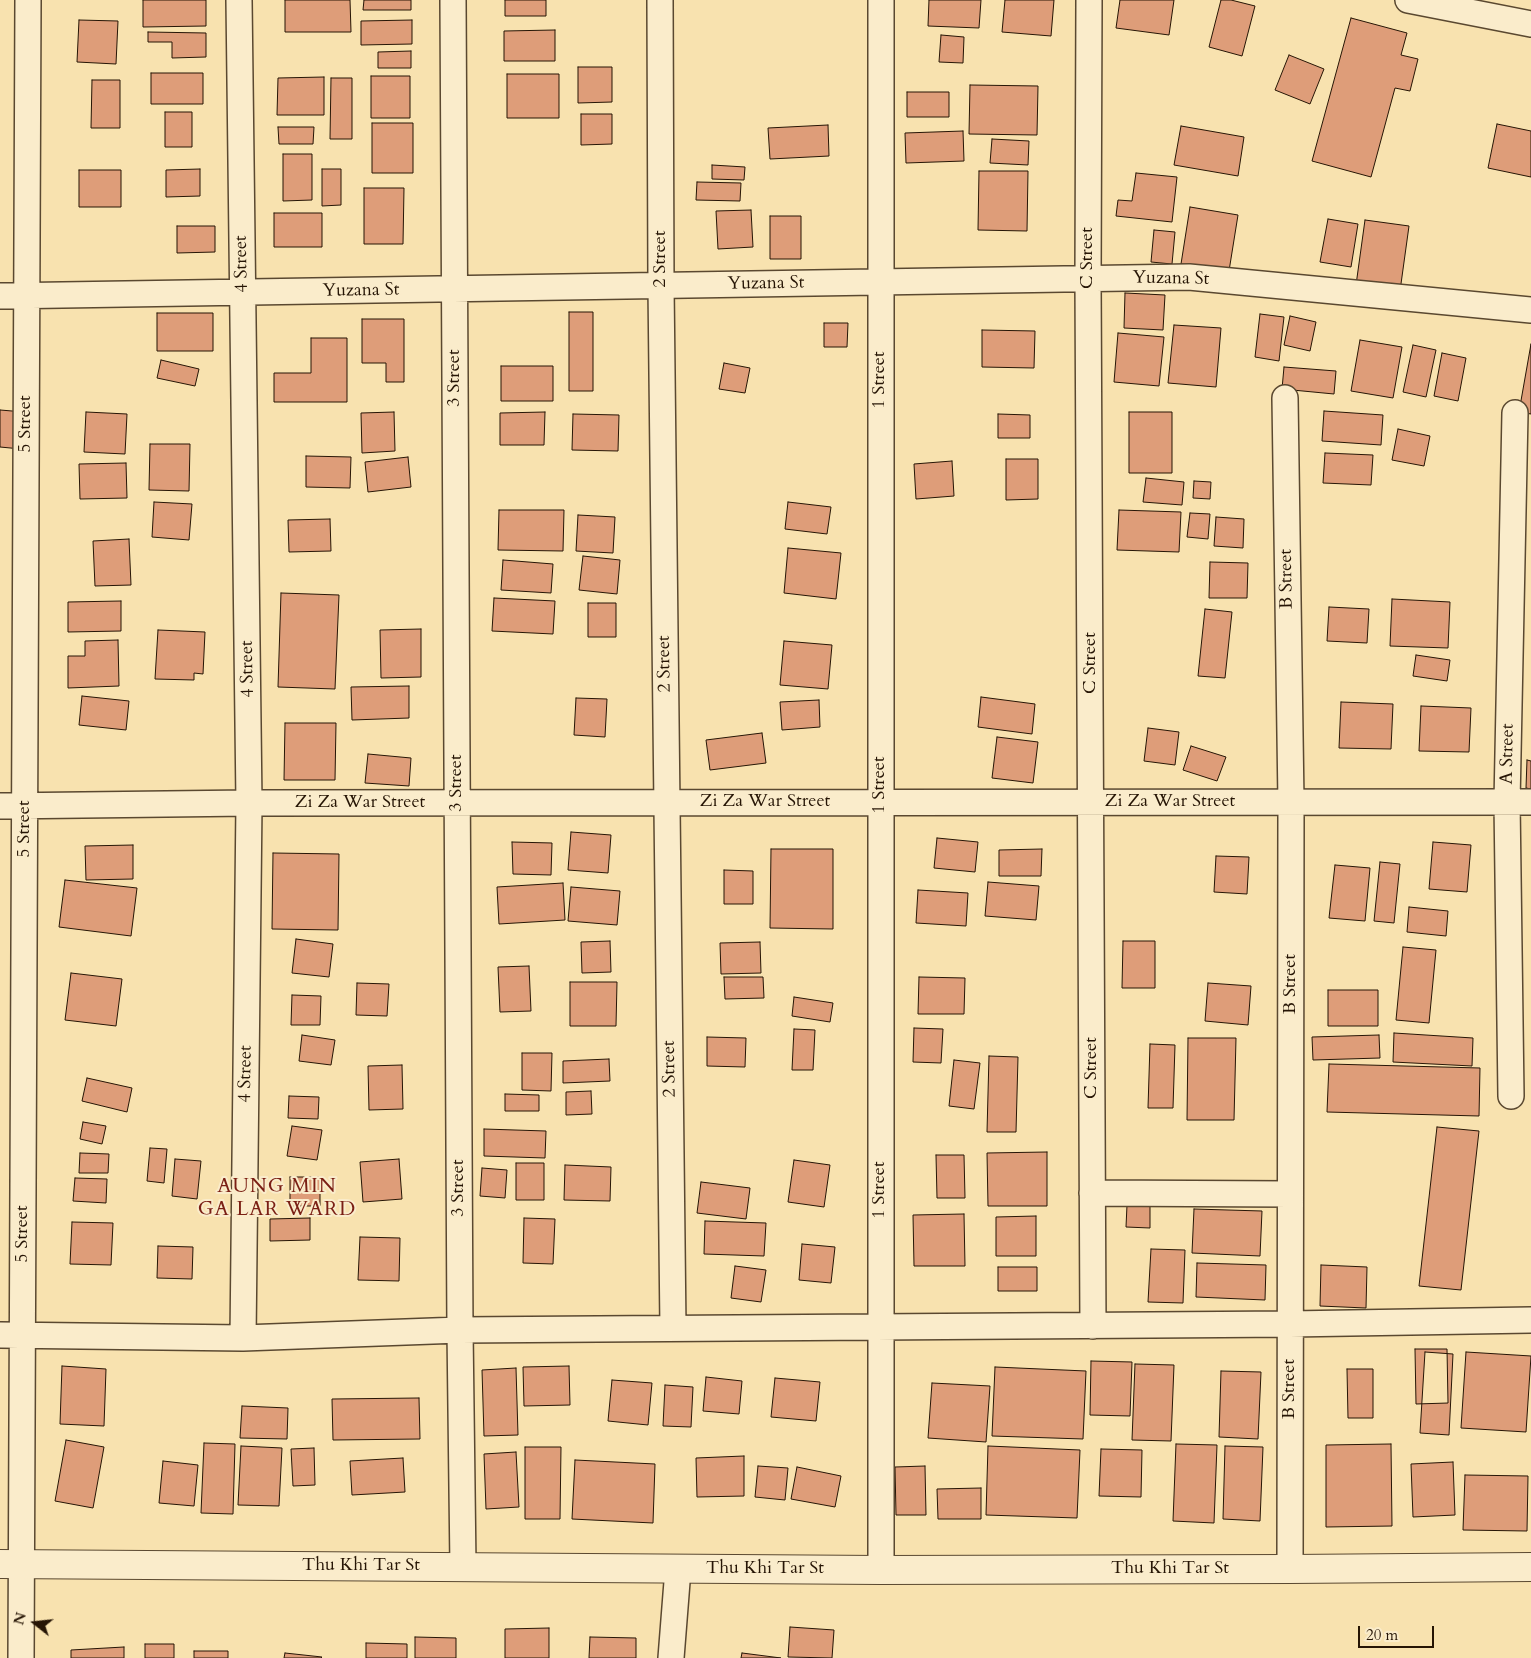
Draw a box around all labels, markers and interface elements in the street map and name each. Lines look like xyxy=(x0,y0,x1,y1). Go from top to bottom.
street label: C Street xyxy=(1077,227,1099,289)
street label: 2 Street xyxy=(650,230,672,288)
street label: 4 Street xyxy=(231,235,253,293)
street label: Yuzana St xyxy=(1132,268,1210,290)
street label: Yuzana St xyxy=(727,273,805,295)
street label: Yuzana St xyxy=(322,280,400,302)
street label: 3 Street xyxy=(444,349,466,407)
street label: 1 Street xyxy=(869,351,891,409)
street label: 5 Street xyxy=(15,395,37,453)
street label: B Street xyxy=(1276,549,1298,609)
street label: C Street xyxy=(1080,632,1102,694)
street label: 2 Street xyxy=(654,635,676,693)
street label: 4 Street xyxy=(237,640,259,698)
street label: A Street xyxy=(1497,723,1519,785)
street label: 3 Street xyxy=(446,754,468,812)
street label: 1 Street xyxy=(869,756,891,814)
street label: Zi Za War Street xyxy=(700,791,830,813)
street label: Zi Za War Street xyxy=(1105,791,1235,813)
street label: Zi Za War Street xyxy=(295,792,425,814)
street label: 5 Street xyxy=(14,800,36,858)
street label: B Street xyxy=(1280,954,1302,1014)
street label: C Street xyxy=(1081,1037,1103,1099)
street label: 2 Street xyxy=(659,1040,681,1098)
street label: 4 Street xyxy=(235,1045,257,1103)
street label: 3 Street xyxy=(448,1159,470,1217)
street label: 1 Street xyxy=(869,1161,891,1219)
district label: AUNG MIN GA LAR WARD xyxy=(196,1175,358,1222)
street label: 5 Street xyxy=(12,1205,34,1263)
street label: B Street xyxy=(1279,1359,1301,1419)
street label: Thu Khi Tar St xyxy=(302,1555,420,1577)
street label: Thu Khi Tar St xyxy=(706,1558,824,1580)
street label: Thu Khi Tar St xyxy=(1111,1558,1229,1580)
north arrow xyxy=(10,1598,60,1648)
text: N xyxy=(9,1610,31,1627)
scale bar xyxy=(1361,1616,1437,1648)
text: 20 m xyxy=(1366,1625,1398,1645)

